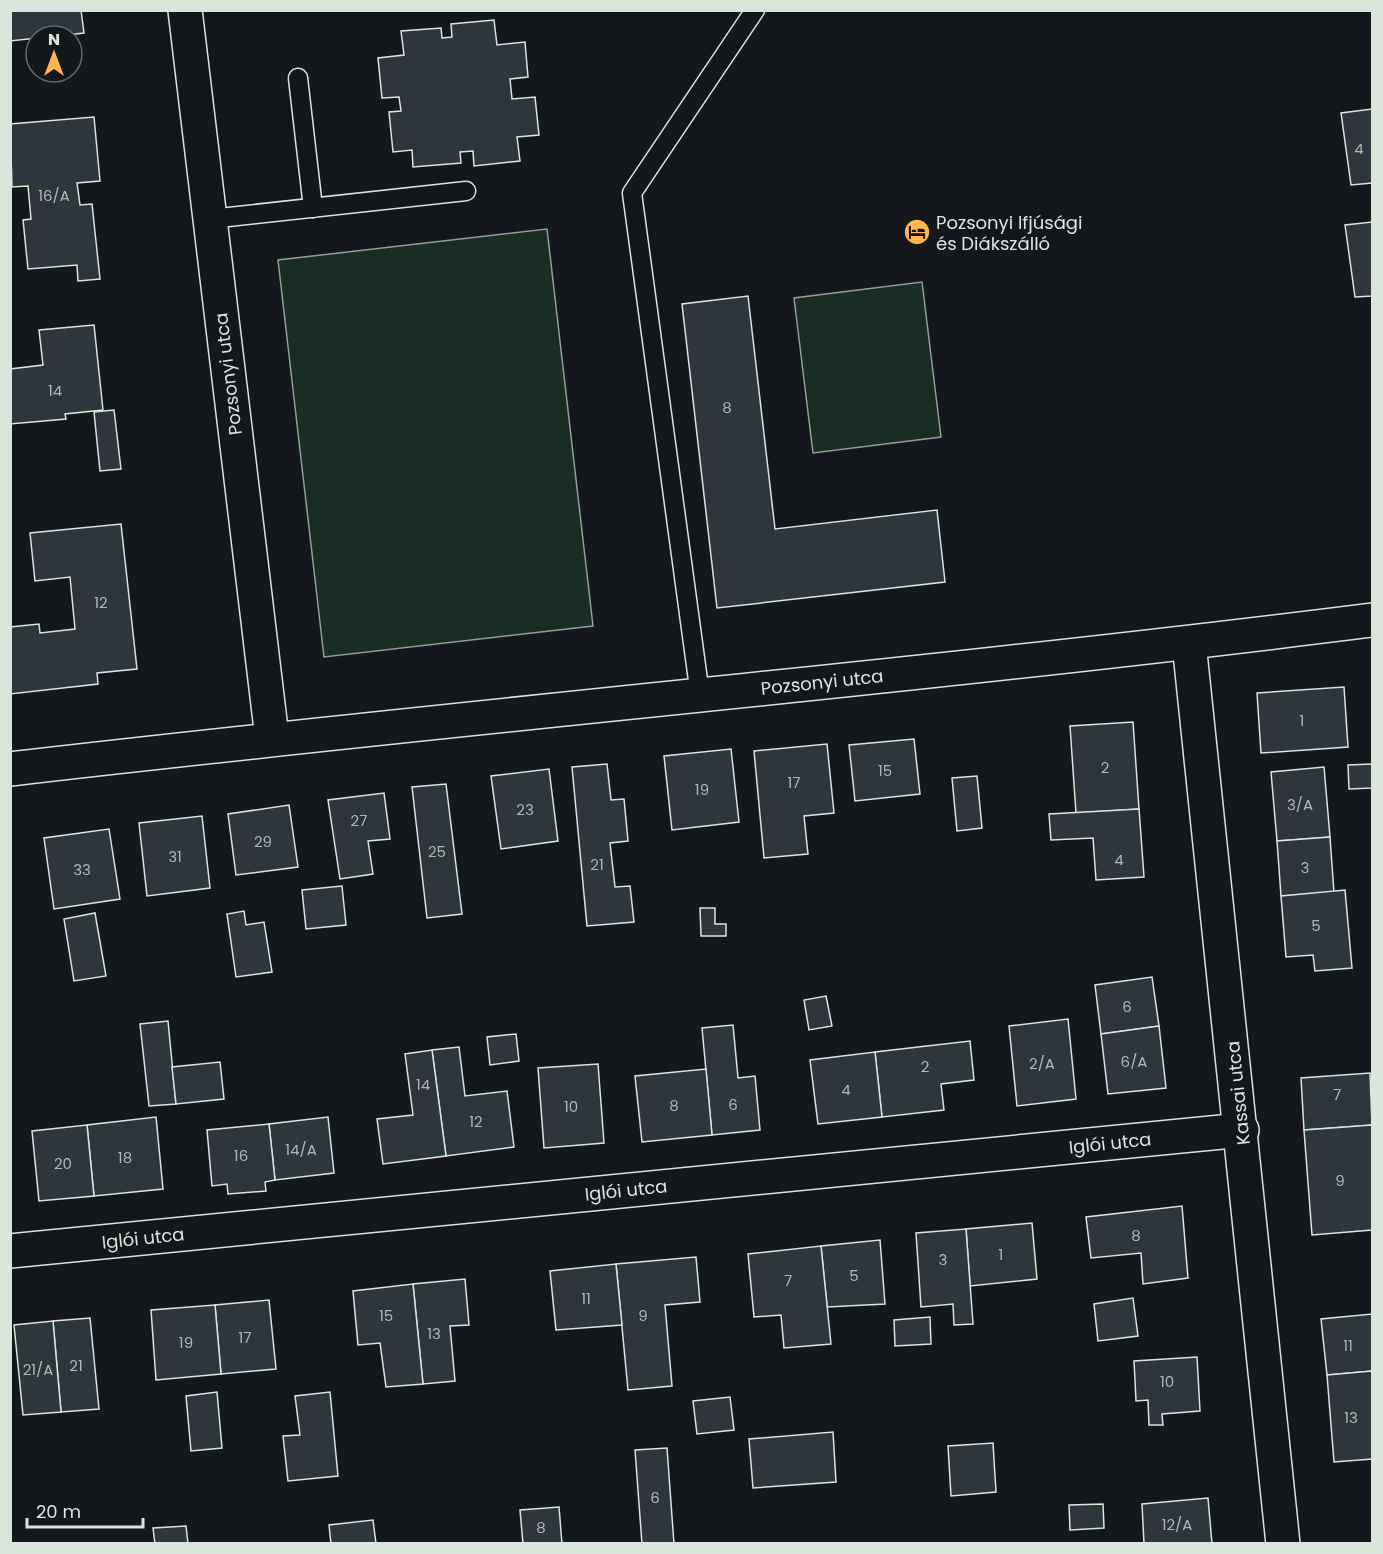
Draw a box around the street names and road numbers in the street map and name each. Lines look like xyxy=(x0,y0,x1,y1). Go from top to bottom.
street label: Pozsonyi utca xyxy=(208,311,248,437)
street label: Pozsonyi utca xyxy=(759,663,885,701)
street label: Kassai utca xyxy=(1220,1040,1256,1146)
street label: Iglói utca xyxy=(1067,1126,1153,1160)
street label: Iglói utca xyxy=(583,1173,669,1207)
street label: Iglói utca xyxy=(100,1221,186,1255)

